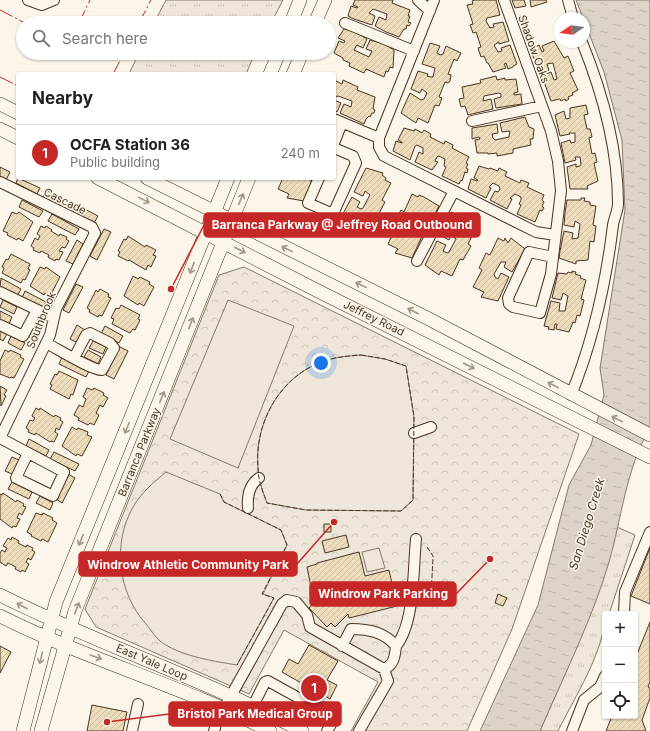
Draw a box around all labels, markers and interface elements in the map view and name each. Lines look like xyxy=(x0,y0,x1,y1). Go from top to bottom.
north arrow xyxy=(554,12,590,48)
street label: Shadow Oaks xyxy=(515,13,553,85)
search box xyxy=(16,16,336,60)
icon: search xyxy=(30,27,52,49)
text: Search here xyxy=(62,29,148,48)
text: Nearby xyxy=(32,88,93,108)
text: OCFA Station 36 xyxy=(70,135,190,154)
text: 1 xyxy=(42,145,48,161)
text: 240 m xyxy=(281,145,320,161)
text: Public building xyxy=(70,154,160,170)
street label: Cascade xyxy=(41,185,89,217)
one-way arrow xyxy=(237,194,245,206)
one-way arrow xyxy=(137,197,149,205)
callout: Barranca Parkway @ Jeffrey Road Outbound xyxy=(204,213,480,237)
text: Barranca Parkway @ Jeffrey Road Outbound xyxy=(212,217,472,232)
one-way arrow xyxy=(282,244,294,252)
one-way arrow xyxy=(234,247,246,255)
one-way arrow xyxy=(187,262,195,274)
one-way arrow xyxy=(355,281,367,288)
street label: Southbrook xyxy=(23,289,59,351)
street label: Jeffrey Road xyxy=(341,297,407,339)
one-way arrow xyxy=(407,306,419,314)
one-way arrow xyxy=(188,317,196,329)
your location xyxy=(311,353,331,373)
one-way arrow xyxy=(463,363,475,370)
one-way arrow xyxy=(547,381,559,389)
one-way arrow xyxy=(159,391,166,403)
street label: Barranca Parkway xyxy=(115,405,163,499)
one-way arrow xyxy=(612,415,624,422)
one-way arrow xyxy=(123,421,130,433)
water label: San Diego Creek xyxy=(565,476,608,572)
one-way arrow xyxy=(76,534,84,546)
callout: Windrow Athletic Community Park xyxy=(79,552,297,576)
text: Windrow Athletic Community Park xyxy=(87,557,289,572)
callout: Windrow Park Parking xyxy=(310,582,456,606)
text: Windrow Park Parking xyxy=(318,586,448,601)
one-way arrow xyxy=(16,602,28,609)
one-way arrow xyxy=(73,603,81,615)
map controls xyxy=(602,611,638,719)
button: + xyxy=(602,611,638,647)
street label: East Yale Loop xyxy=(114,641,190,683)
button: − xyxy=(602,647,638,683)
one-way arrow xyxy=(37,651,44,664)
one-way arrow xyxy=(89,653,101,661)
pin: 1 xyxy=(301,673,327,703)
button: locate xyxy=(602,683,638,719)
callout: Bristol Park Medical Group xyxy=(169,702,341,726)
text: Bristol Park Medical Group xyxy=(177,706,333,721)

